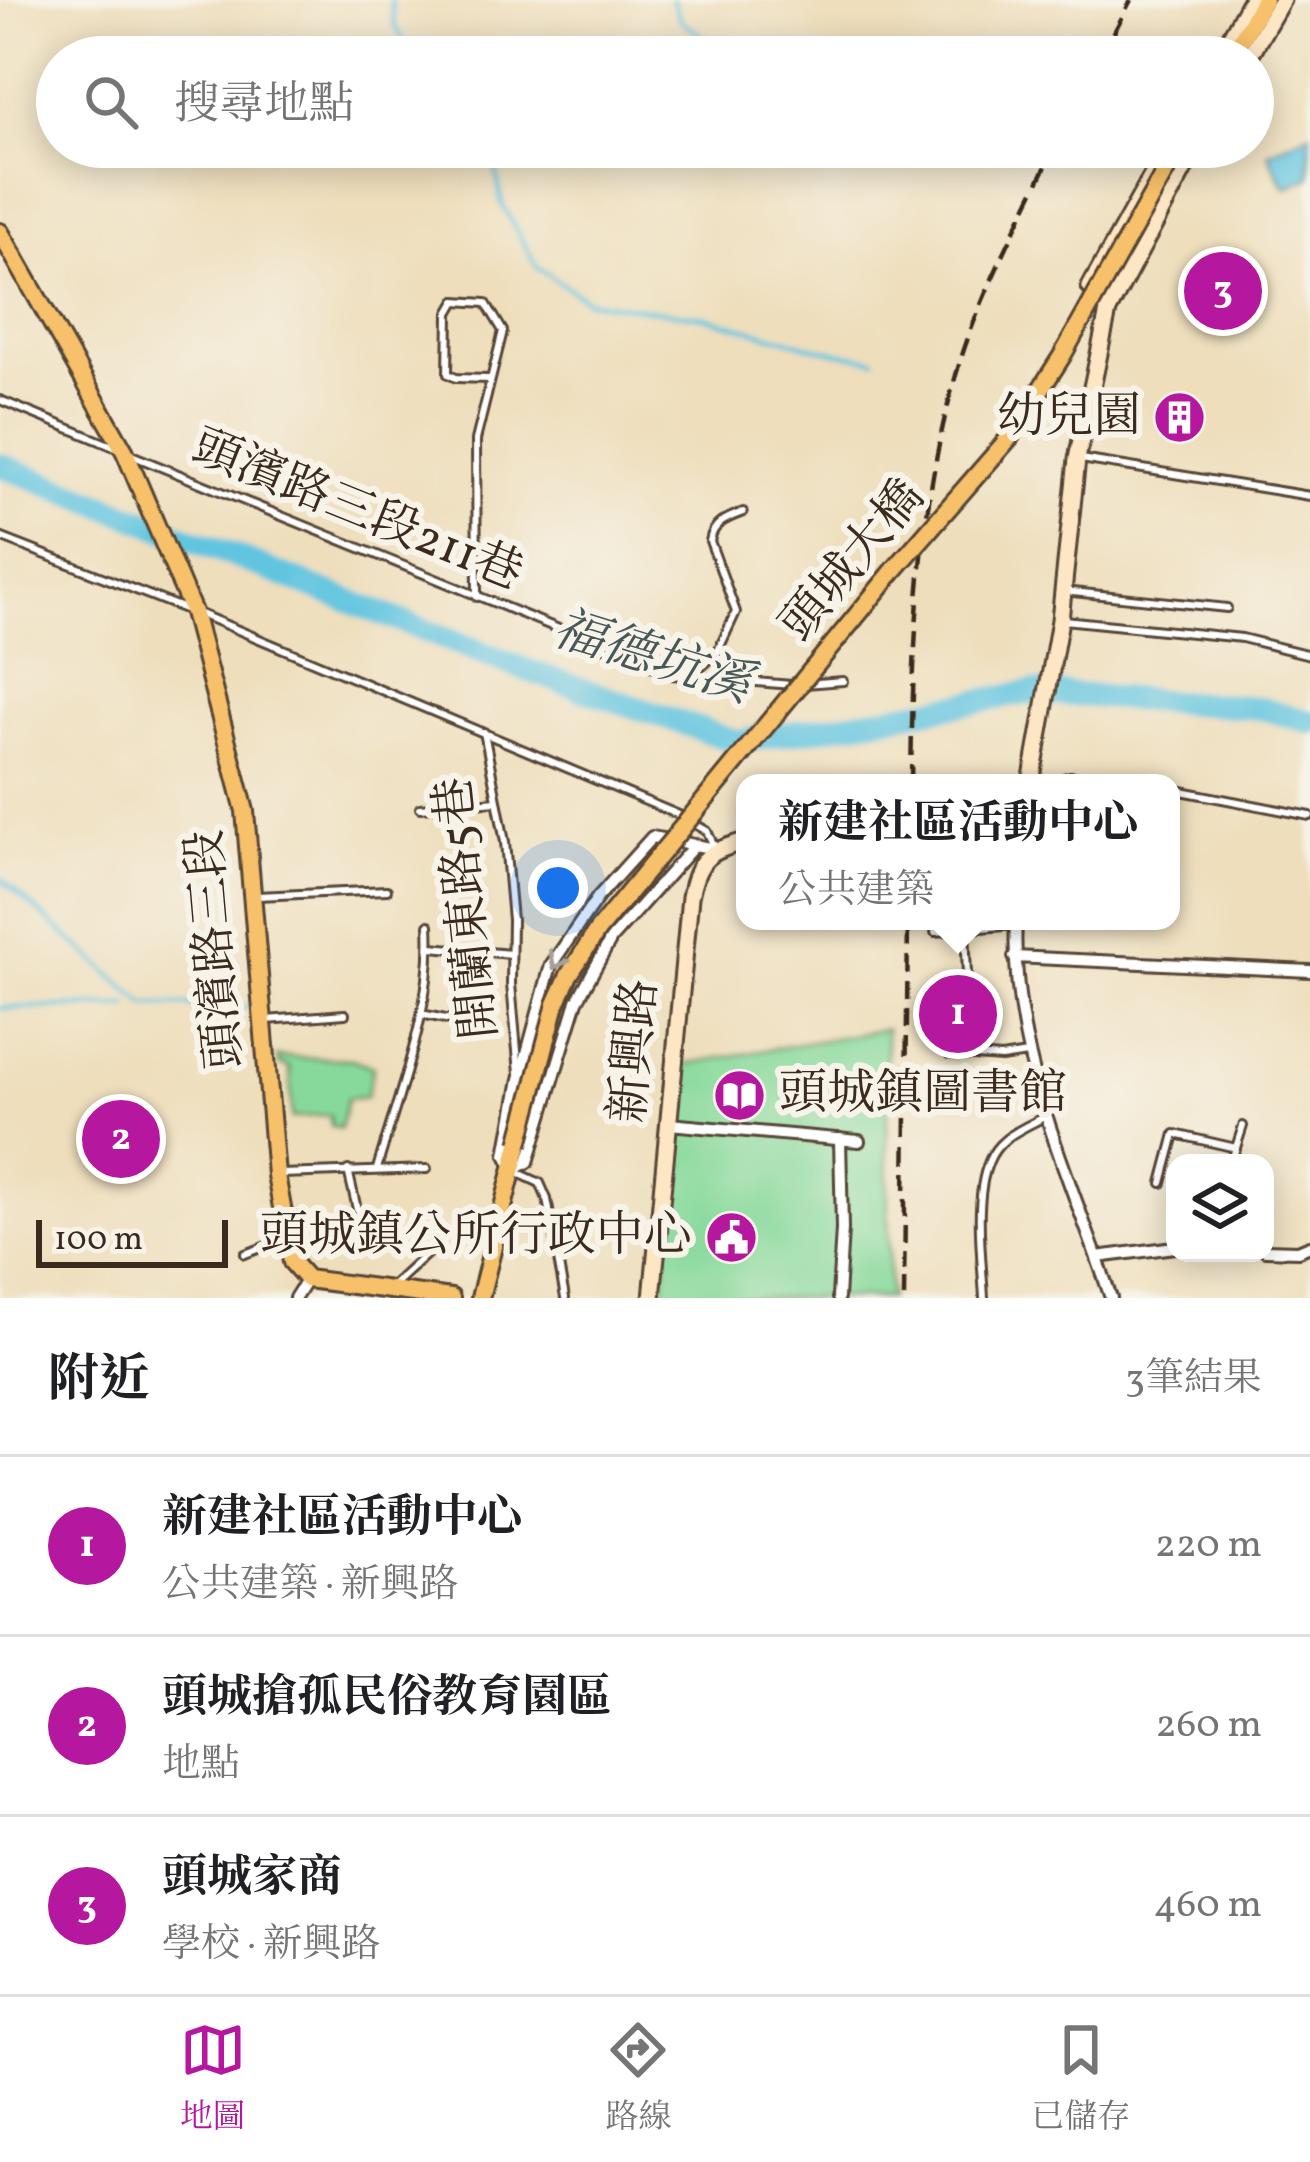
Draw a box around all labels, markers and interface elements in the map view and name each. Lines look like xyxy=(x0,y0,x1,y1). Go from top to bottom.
search box xyxy=(36,36,1274,168)
icon: search xyxy=(78,69,144,135)
text: 搜尋地點 xyxy=(174,75,354,138)
pin: 3 xyxy=(1184,246,1262,336)
place label: 幼兒園 xyxy=(997,385,1141,452)
building icon: 幼兒園 xyxy=(1152,390,1208,446)
street label: 頭濱路三段211巷 xyxy=(182,415,532,609)
street label: 頭城大橋 xyxy=(767,467,941,657)
water label: 福德坑溪 xyxy=(544,595,765,724)
street label: 開蘭東路5巷 xyxy=(422,774,516,1042)
popup xyxy=(736,774,1180,930)
text: 新建社區活動中心 xyxy=(778,794,1138,857)
street label: 頭濱路三段 xyxy=(173,827,261,1071)
your location xyxy=(528,858,588,918)
text: 公共建築 xyxy=(778,865,934,919)
one-way arrow xyxy=(548,948,571,970)
pin: 1 xyxy=(919,969,997,1059)
street label: 新興路 xyxy=(596,976,676,1126)
place label: 頭城鎮圖書館 xyxy=(779,1062,1067,1129)
library icon: 頭城鎮圖書館 xyxy=(712,1067,768,1123)
pin: 2 xyxy=(82,1094,160,1184)
map controls xyxy=(1166,1154,1274,1262)
button: layers xyxy=(1166,1154,1274,1262)
place label: 頭城鎮公所行政中心 xyxy=(260,1204,692,1271)
public building icon: 頭城鎮公所行政中心 xyxy=(703,1209,759,1265)
scale bar xyxy=(36,1214,228,1267)
text: 100 m xyxy=(54,1218,143,1264)
text: 附近 xyxy=(48,1346,150,1417)
text: 3筆結果 xyxy=(1125,1353,1262,1407)
text: 新建社區活動中心 xyxy=(162,1488,522,1551)
text: 1 xyxy=(79,1519,95,1573)
text: 220 m xyxy=(1155,1519,1262,1573)
text: 公共建築 · 新興路 xyxy=(162,1559,458,1613)
text: 頭城搶孤民俗教育園區 xyxy=(162,1668,612,1731)
text: 2 xyxy=(77,1699,97,1753)
text: 260 m xyxy=(1156,1699,1262,1753)
text: 地點 xyxy=(162,1739,240,1793)
text: 頭城家商 xyxy=(162,1848,342,1911)
text: 3 xyxy=(77,1879,97,1933)
text: 460 m xyxy=(1154,1879,1262,1933)
text: 學校 · 新興路 xyxy=(162,1919,380,1973)
tab: 地圖 xyxy=(180,2017,246,2142)
tab: 路線 xyxy=(605,2017,671,2142)
tab: 已儲存 xyxy=(1031,2017,1130,2142)

